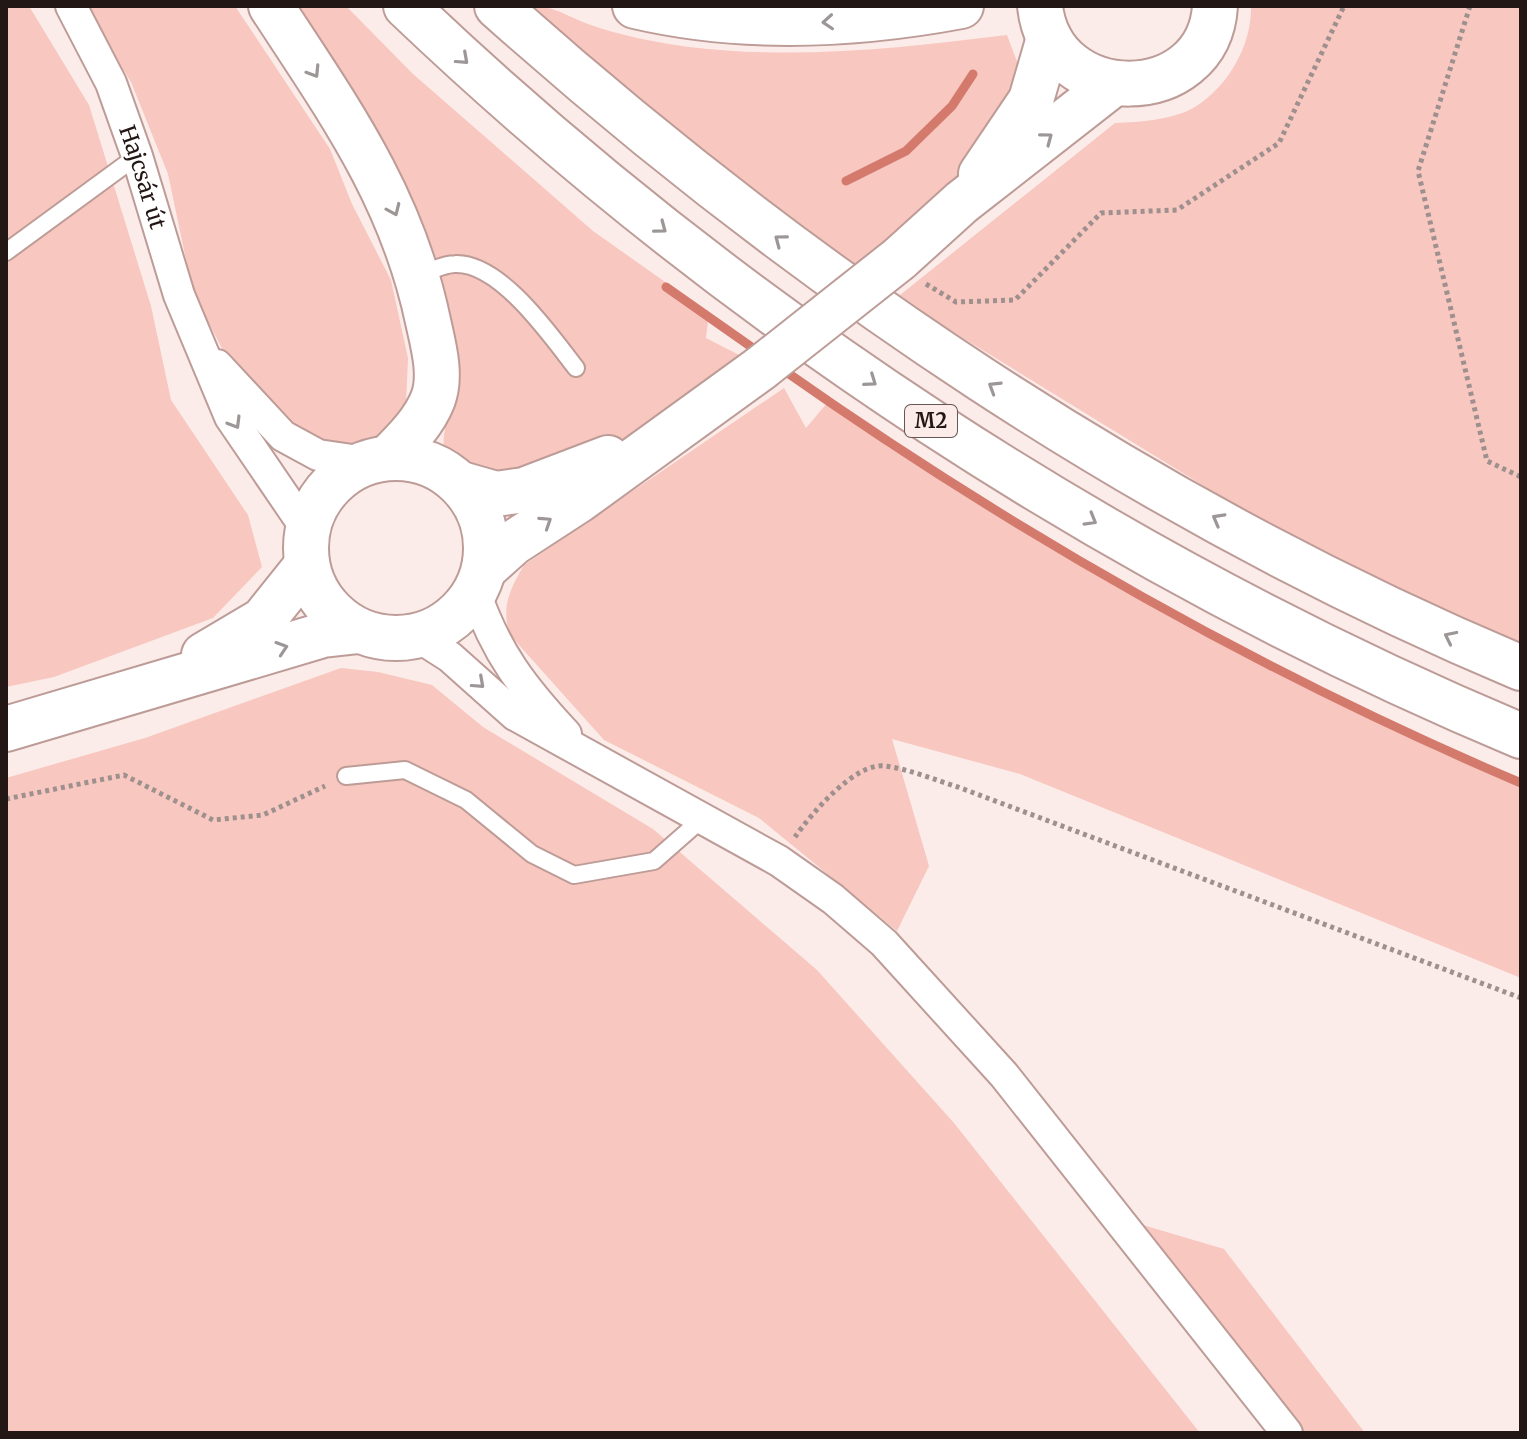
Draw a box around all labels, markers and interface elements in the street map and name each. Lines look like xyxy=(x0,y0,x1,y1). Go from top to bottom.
one-way arrow xyxy=(821,13,834,30)
one-way arrow xyxy=(453,50,468,64)
one-way arrow xyxy=(304,63,319,77)
street label: Hajcsár út xyxy=(113,121,172,232)
one-way arrow xyxy=(1038,133,1053,147)
one-way arrow xyxy=(384,202,400,216)
one-way arrow xyxy=(652,218,666,232)
one-way arrow xyxy=(774,235,789,249)
one-way arrow xyxy=(862,371,876,386)
one-way arrow xyxy=(989,381,1003,396)
road number: M2 xyxy=(905,405,957,437)
one-way arrow xyxy=(225,414,241,429)
one-way arrow xyxy=(1082,510,1097,525)
one-way arrow xyxy=(1212,514,1226,529)
one-way arrow xyxy=(537,516,551,531)
one-way arrow xyxy=(1443,631,1458,647)
one-way arrow xyxy=(274,642,288,658)
one-way arrow xyxy=(470,674,485,688)

